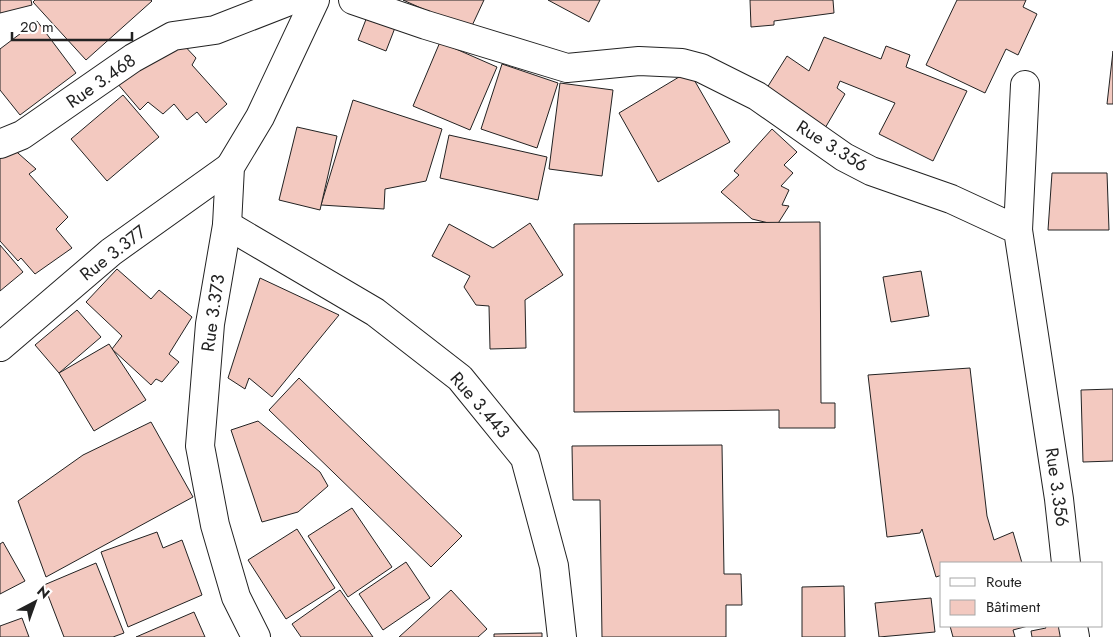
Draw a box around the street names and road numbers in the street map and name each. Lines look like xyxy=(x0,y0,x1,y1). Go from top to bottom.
street label: Rue 3.468 xyxy=(61,47,141,115)
street label: Rue 3.356 xyxy=(791,114,873,178)
street label: Rue 3.377 xyxy=(74,219,152,287)
street label: Rue 3.373 xyxy=(195,272,231,353)
street label: Rue 3.443 xyxy=(444,366,516,444)
street label: Rue 3.356 xyxy=(1039,446,1075,528)

